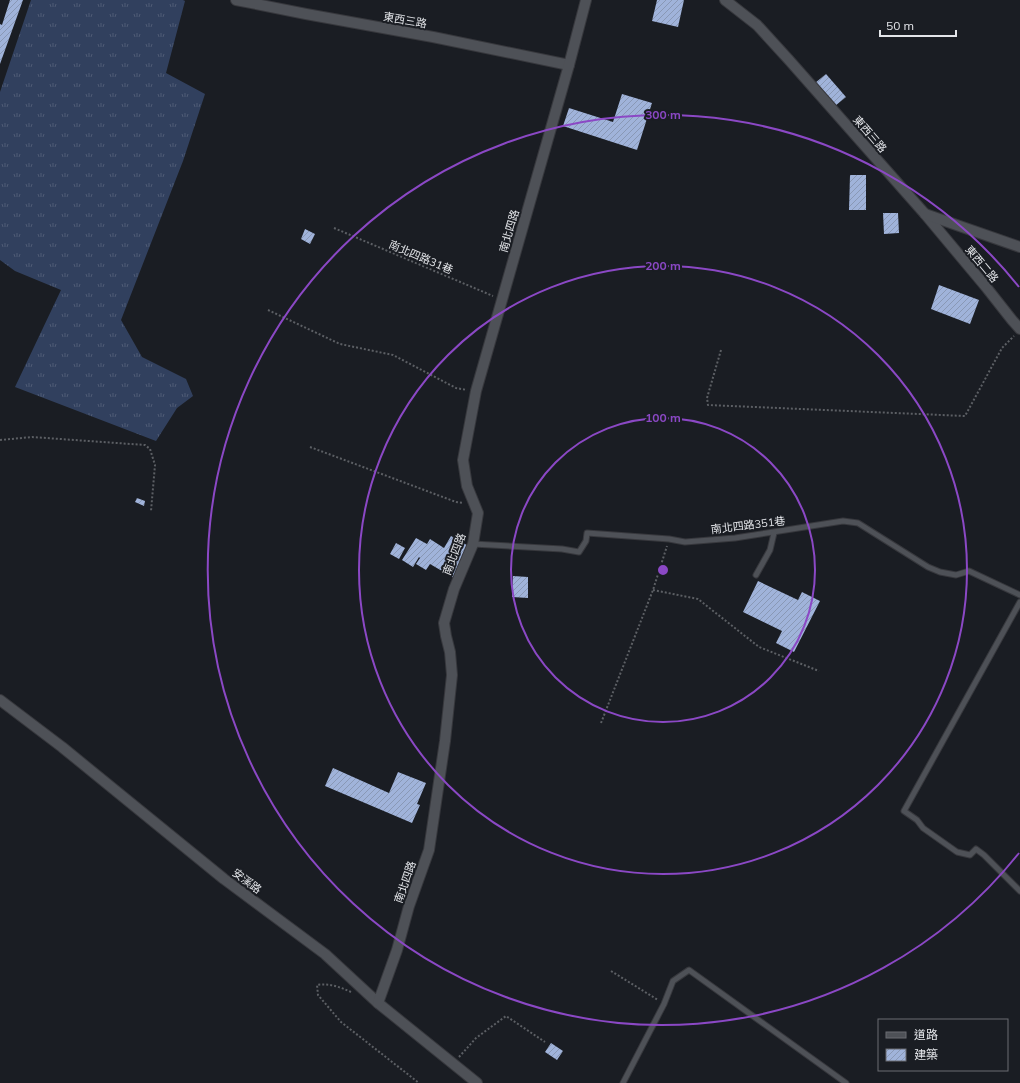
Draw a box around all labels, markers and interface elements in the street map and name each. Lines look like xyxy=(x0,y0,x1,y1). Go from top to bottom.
street label: 東西三路 xyxy=(382,9,428,31)
scale bar xyxy=(880,12,956,38)
text: 50 m xyxy=(886,18,914,33)
text: 300 m xyxy=(645,107,681,122)
street label: 東西三路 xyxy=(850,113,890,155)
street label: 南北四路 xyxy=(496,208,522,254)
street label: 南北四路31巷 xyxy=(387,237,455,277)
street label: 東西二路 xyxy=(962,243,1002,285)
text: 200 m xyxy=(645,258,681,273)
text: 100 m xyxy=(645,410,681,425)
street label: 南北四路351巷 xyxy=(710,513,786,537)
street label: 南北四路 xyxy=(440,531,468,577)
centre of rings xyxy=(656,563,670,577)
street label: 南北四路 xyxy=(391,859,419,905)
street label: 安溪路 xyxy=(230,865,264,897)
legend xyxy=(878,1019,1008,1071)
text: 道路 xyxy=(914,1027,938,1042)
text: 建築 xyxy=(914,1047,938,1062)

